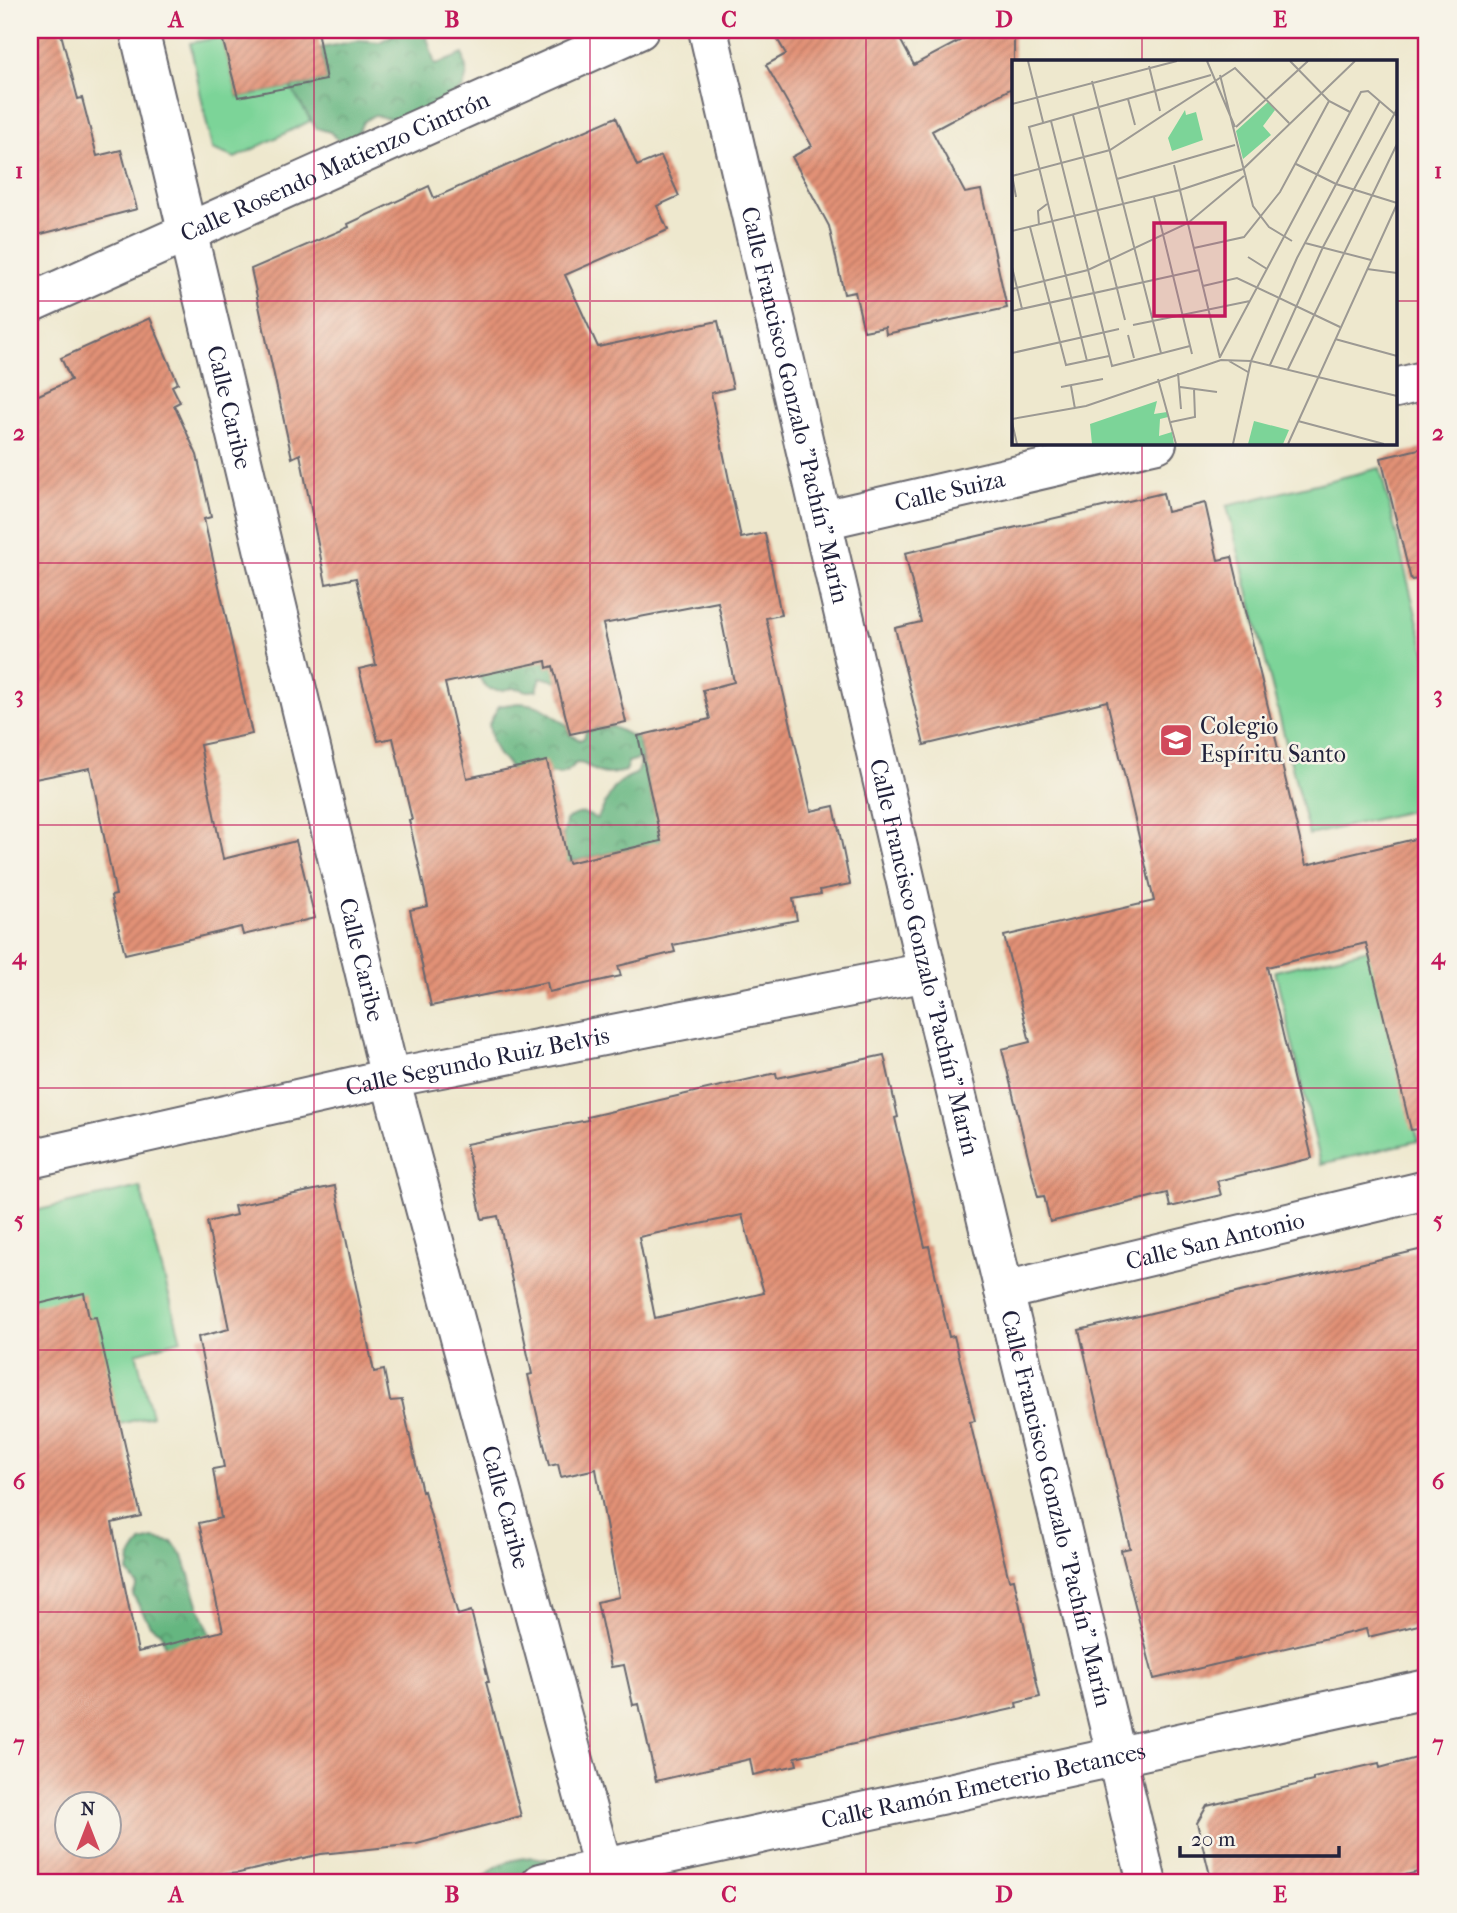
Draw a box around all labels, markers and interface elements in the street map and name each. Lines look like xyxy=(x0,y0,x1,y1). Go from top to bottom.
text: A xyxy=(167,6,185,33)
text: B xyxy=(445,6,460,33)
text: C xyxy=(721,6,737,33)
text: D xyxy=(995,6,1013,33)
text: E xyxy=(1273,6,1287,33)
inset map xyxy=(1012,60,1398,444)
street label: Calle Rosendo Matienzo Cintrón xyxy=(176,85,494,248)
text: 1 xyxy=(15,157,23,184)
text: 1 xyxy=(1434,157,1442,184)
street label: Calle Francisco Gonzalo "Pachín" Marín xyxy=(735,204,855,606)
street label: Calle Caribe xyxy=(201,343,258,472)
text: 2 xyxy=(13,419,25,446)
text: 2 xyxy=(1432,419,1444,446)
street label: Calle Suiza xyxy=(892,464,1008,517)
text: 3 xyxy=(14,681,24,708)
text: 3 xyxy=(1433,681,1443,708)
place label: Colegio Espíritu Santo xyxy=(1200,712,1346,768)
school or university icon: Colegio Espíritu Santo xyxy=(1157,721,1195,759)
street label: Calle Francisco Gonzalo "Pachín" Marín xyxy=(864,756,985,1158)
street label: Calle Caribe xyxy=(333,895,390,1025)
text: 4 xyxy=(11,943,27,970)
text: 4 xyxy=(1430,943,1446,970)
street label: Calle Segundo Ruiz Belvis xyxy=(343,1021,612,1102)
text: 5 xyxy=(14,1206,24,1233)
street label: Calle San Antonio xyxy=(1123,1206,1307,1275)
text: 5 xyxy=(1433,1206,1443,1233)
street label: Calle Francisco Gonzalo "Pachín" Marín xyxy=(995,1307,1118,1710)
street label: Calle Caribe xyxy=(476,1442,536,1572)
text: 6 xyxy=(13,1468,26,1495)
text: 6 xyxy=(1432,1468,1445,1495)
text: 7 xyxy=(12,1730,25,1757)
text: 7 xyxy=(1431,1730,1444,1757)
street label: Calle Ramón Emeterio Betances xyxy=(819,1737,1148,1834)
north arrow xyxy=(52,1790,122,1860)
text: N xyxy=(81,1798,96,1820)
scale bar xyxy=(1180,1815,1340,1859)
text: 20 m xyxy=(1191,1827,1236,1851)
text: A xyxy=(167,1881,185,1908)
text: B xyxy=(445,1881,460,1908)
text: C xyxy=(721,1881,737,1908)
text: D xyxy=(995,1881,1013,1908)
text: E xyxy=(1273,1881,1287,1908)

